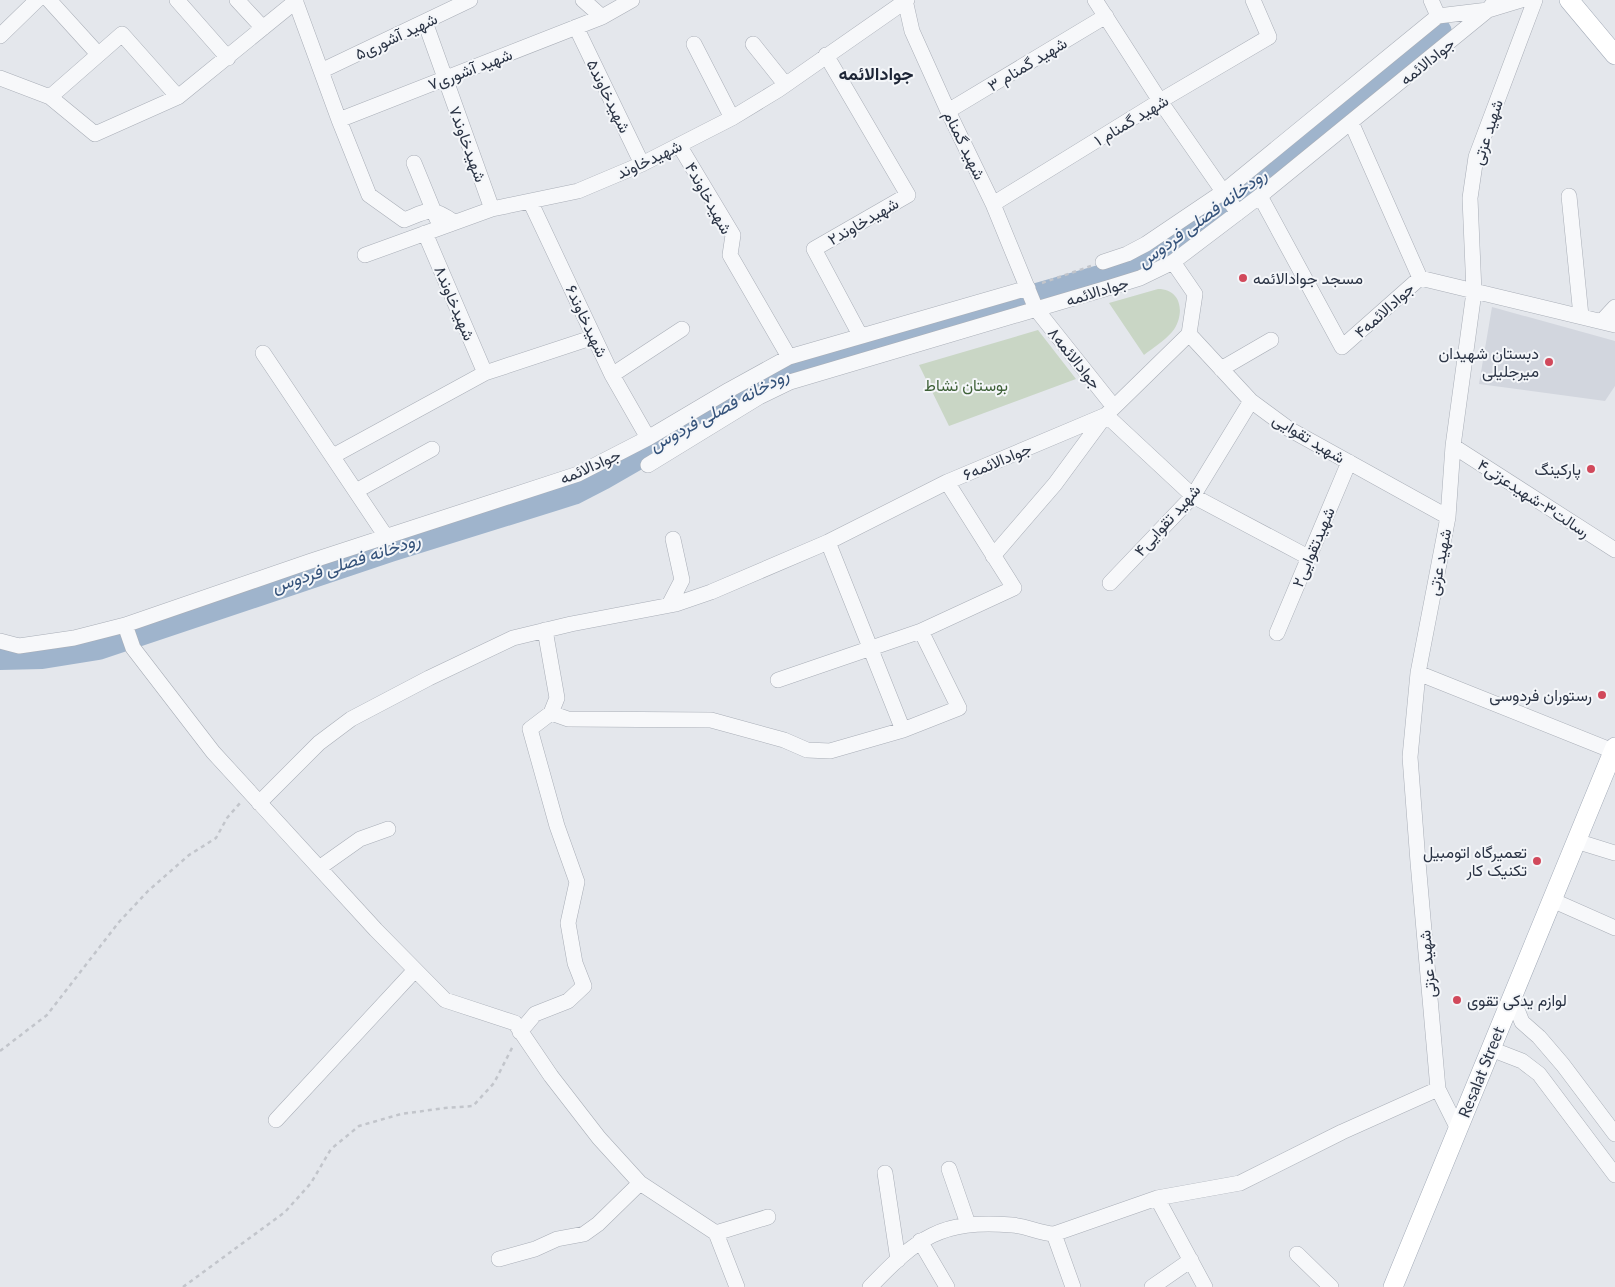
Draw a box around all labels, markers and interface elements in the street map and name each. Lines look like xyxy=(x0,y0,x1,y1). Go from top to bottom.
street label: شهید آشوری۵ xyxy=(352,8,441,65)
street label: شهید گمنام ۳ xyxy=(984,33,1071,96)
street label: جوادالائمه xyxy=(1396,33,1459,90)
street label: شهید آشوری۷ xyxy=(425,44,515,95)
street label: شهیدخاوند۵ xyxy=(582,56,635,137)
district label: جوادالائمه xyxy=(839,62,913,85)
street label: شهید گمنام ۱ xyxy=(1090,90,1172,151)
street label: شهید عزتی xyxy=(1467,97,1508,168)
street label: شهیدخاوند۷ xyxy=(444,103,491,185)
street label: شهید گمنام xyxy=(939,107,990,183)
street label: شهیدخاوند xyxy=(613,135,685,184)
street label: شهیدخاوند۴ xyxy=(680,159,737,238)
water label: رودخانه فصلی فردوس xyxy=(1132,163,1271,272)
street label: شهیدخاوند۲ xyxy=(824,193,902,250)
street label: شهیدخاوند۸ xyxy=(429,263,480,344)
place label: مسجد جوادالائمه xyxy=(1253,268,1363,289)
street label: جوادالائمه xyxy=(1063,272,1131,311)
marker: مسجد جوادالائمه xyxy=(1237,272,1249,284)
street label: جوادالائمه۴ xyxy=(1350,278,1419,343)
street label: شهیدخاوند۶ xyxy=(561,282,612,361)
street label: جوادالائمه۸ xyxy=(1043,323,1106,394)
place label: دبستان شهیدان میرجلیلی xyxy=(1438,343,1539,382)
marker: دبستان شهیدان میرجلیلی xyxy=(1543,356,1555,368)
water label: رودخانه فصلی فردوس xyxy=(645,363,793,456)
park label: بوستان نشاط xyxy=(924,375,1008,396)
street label: شهید تقوایی xyxy=(1269,409,1349,468)
street label: جوادالائمه۶ xyxy=(960,438,1035,485)
street label: جوادالائمه xyxy=(557,444,624,489)
street label: رسالت۳-شهیدعزتی۴ xyxy=(1474,454,1594,543)
place label: پارکینگ xyxy=(1534,459,1581,481)
marker: پارکینگ xyxy=(1585,463,1597,475)
street label: شهید تقوایی۴ xyxy=(1130,480,1205,561)
street label: شهیدتقوایی۲ xyxy=(1287,504,1340,590)
street label: شهید عزتی xyxy=(1423,527,1456,597)
water label: رودخانه فصلی فردوس xyxy=(269,528,423,597)
place label: رستوران فردوسی xyxy=(1489,685,1592,706)
marker: رستوران فردوسی xyxy=(1596,689,1608,701)
place label: تعمیرگاه اتومبیل تکنیک کار xyxy=(1423,842,1527,881)
marker: تعمیرگاه اتومبیل تکنیک کار xyxy=(1531,855,1543,867)
street label: شهید عزتی xyxy=(1414,929,1441,999)
place label: لوازم یدکی تقوی xyxy=(1467,990,1567,1011)
marker: لوازم یدکی تقوی xyxy=(1451,994,1463,1006)
street label: Resalat Street xyxy=(1454,1023,1508,1120)

